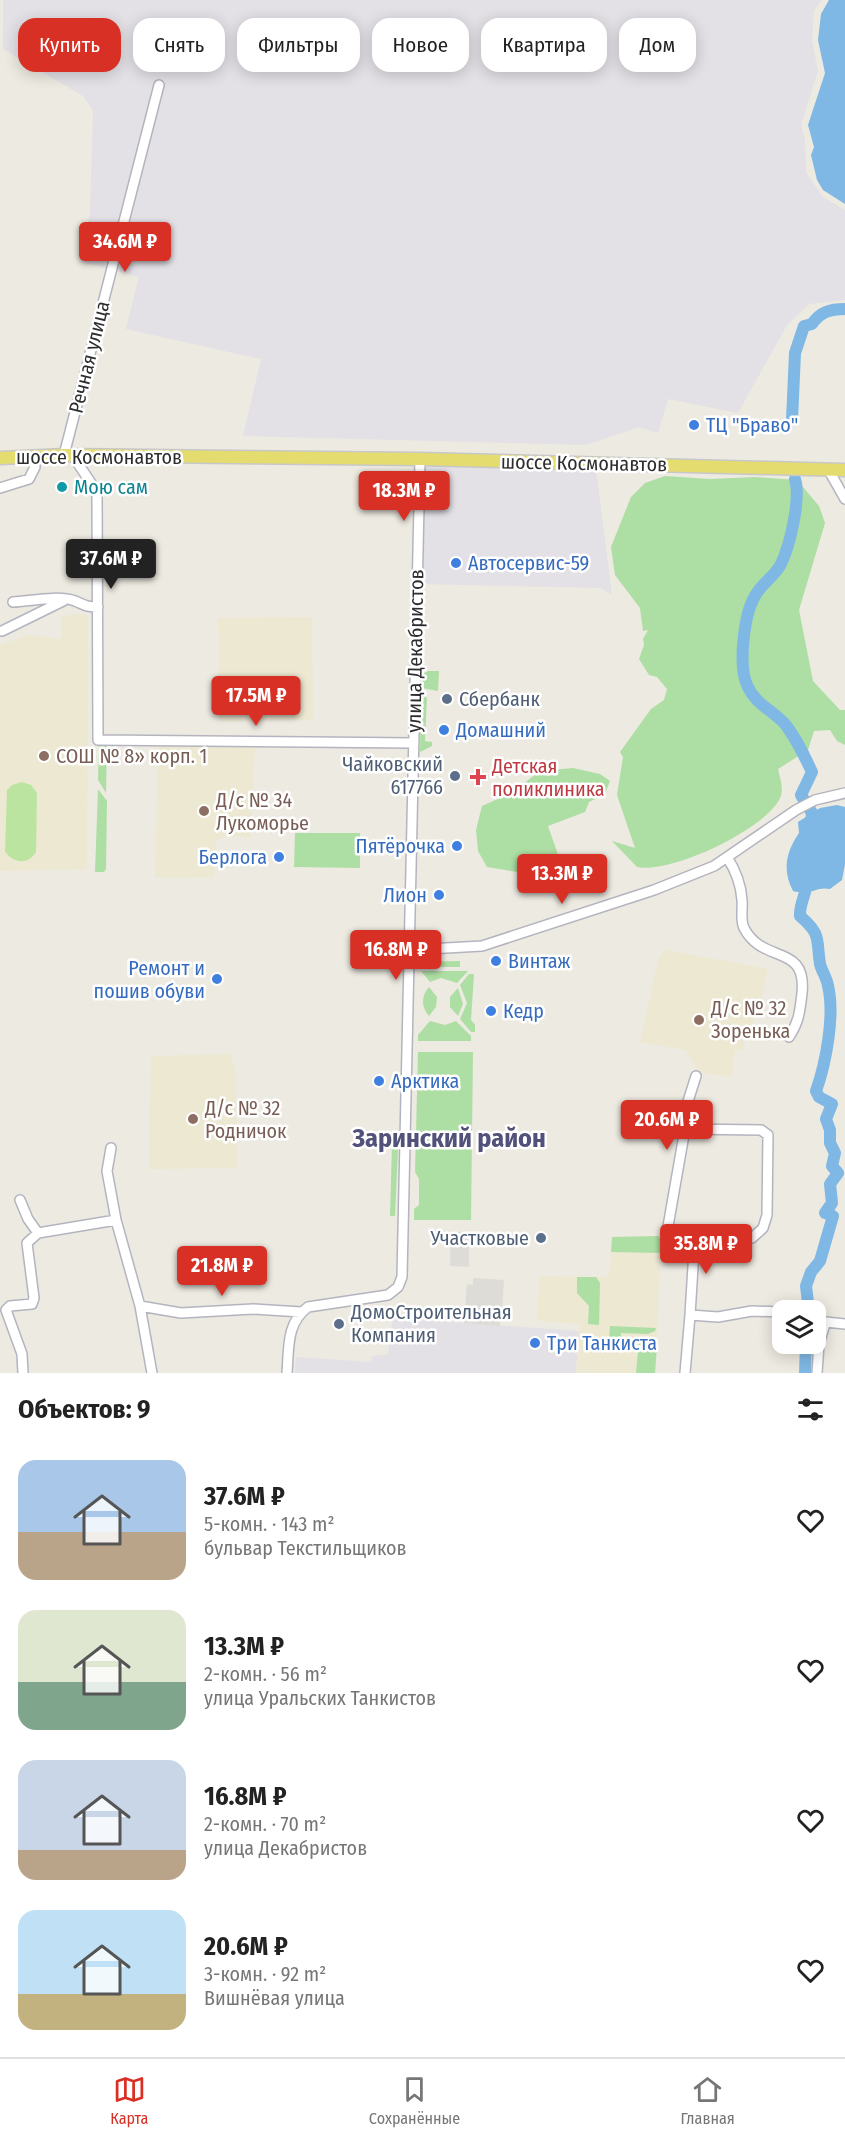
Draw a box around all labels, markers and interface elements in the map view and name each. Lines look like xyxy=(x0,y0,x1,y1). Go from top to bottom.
chip: Купить xyxy=(18,18,121,72)
chip: Снять xyxy=(133,18,225,72)
chip: Фильтры xyxy=(237,18,360,72)
chip: Новое xyxy=(372,18,469,72)
chip: Квартира xyxy=(481,18,607,72)
chip: Дом xyxy=(619,18,696,72)
pin: 34.6M ₽ xyxy=(70,222,180,273)
text: 34.6M ₽ xyxy=(93,229,157,253)
street label: Речная улица xyxy=(63,298,115,416)
place label: ТЦ "Браво" xyxy=(706,413,798,437)
marker: ТЦ "Браво" xyxy=(687,418,701,432)
street label: шоссе Космонавтов xyxy=(16,445,182,469)
street label: шоссе Космонавтов xyxy=(501,450,667,476)
pin: 18.3M ₽ xyxy=(349,471,459,522)
place label: Мою сам xyxy=(74,475,148,499)
text: 18.3M ₽ xyxy=(373,478,435,502)
marker: Мою сам xyxy=(55,480,69,494)
pin: 37.6M ₽ xyxy=(56,539,166,590)
text: 37.6M ₽ xyxy=(80,546,142,570)
place label: Автосервис-59 xyxy=(468,551,589,575)
marker: Автосервис-59 xyxy=(449,556,463,570)
street label: улица Декабристов xyxy=(402,569,428,733)
pin: 17.5M ₽ xyxy=(201,676,311,727)
text: 17.5M ₽ xyxy=(226,683,286,707)
place label: Сбербанк xyxy=(459,687,540,711)
marker: Сбербанк xyxy=(440,692,454,706)
place label: Домашний xyxy=(455,718,546,742)
marker: Домашний xyxy=(437,723,451,737)
place label: СОШ № 8» корп. 1 xyxy=(56,744,207,768)
marker: СОШ № 8» корп. 1 xyxy=(37,749,51,763)
place label: Чайковский 617766 xyxy=(342,752,443,799)
place label: Детская поликлиника xyxy=(491,754,605,801)
marker: Детская поликлиника xyxy=(469,768,487,786)
marker: Чайковский 617766 xyxy=(448,769,462,783)
place label: Д/с № 34 Лукоморье xyxy=(215,788,309,835)
marker: Д/с № 34 Лукоморье xyxy=(197,804,211,818)
place label: Пятёрочка xyxy=(356,834,445,858)
marker: Пятёрочка xyxy=(450,839,464,853)
place label: Берлога xyxy=(199,845,267,869)
marker: Берлога xyxy=(272,850,286,864)
pin: 13.3M ₽ xyxy=(507,854,617,905)
text: 13.3M ₽ xyxy=(531,861,593,885)
place label: Лион xyxy=(383,883,427,907)
marker: Лион xyxy=(432,888,446,902)
pin: 16.8M ₽ xyxy=(341,930,451,981)
text: 16.8M ₽ xyxy=(364,937,428,961)
place label: Винтаж xyxy=(508,949,571,973)
marker: Винтаж xyxy=(489,954,503,968)
place label: Ремонт и пошив обуви xyxy=(94,956,205,1003)
marker: Ремонт и пошив обуви xyxy=(210,972,224,986)
place label: Д/с № 32 Зоренька xyxy=(710,996,790,1043)
place label: Кедр xyxy=(503,999,544,1023)
marker: Кедр xyxy=(484,1004,498,1018)
marker: Д/с № 32 Зоренька xyxy=(692,1013,706,1027)
place label: Арктика xyxy=(391,1069,459,1093)
marker: Арктика xyxy=(372,1074,386,1088)
place label: Д/с № 32 Родничок xyxy=(204,1096,287,1143)
pin: 20.6M ₽ xyxy=(612,1100,722,1151)
text: 20.6M ₽ xyxy=(635,1107,699,1131)
marker: Д/с № 32 Родничок xyxy=(186,1112,200,1126)
district label: Заринский район xyxy=(351,1123,546,1154)
pin: 35.8M ₽ xyxy=(651,1224,761,1275)
place label: Участковые xyxy=(429,1226,529,1250)
marker: Участковые xyxy=(534,1231,548,1245)
text: 35.8M ₽ xyxy=(674,1231,738,1255)
pin: 21.8M ₽ xyxy=(167,1246,277,1297)
text: 21.8M ₽ xyxy=(191,1253,253,1277)
place label: ДомоСтроительная Компания xyxy=(350,1300,512,1347)
map controls xyxy=(772,1300,826,1354)
button: layers xyxy=(772,1300,826,1354)
marker: ДомоСтроительная Компания xyxy=(332,1317,346,1331)
place label: Три Танкиста xyxy=(547,1331,657,1355)
marker: Три Танкиста xyxy=(528,1336,542,1350)
icon: filters xyxy=(794,1393,827,1426)
text: Объектов: 9 xyxy=(18,1394,151,1425)
text: 37.6M ₽ xyxy=(204,1481,285,1512)
icon: home xyxy=(66,1484,138,1556)
icon: heart xyxy=(794,1504,827,1537)
text: 5-комн. · 143 m² xyxy=(204,1512,334,1536)
text: бульвар Текстильщиков xyxy=(204,1536,407,1560)
text: 13.3M ₽ xyxy=(204,1631,284,1662)
icon: home xyxy=(66,1634,138,1706)
icon: heart xyxy=(794,1654,827,1687)
text: 2-комн. · 56 m² xyxy=(204,1662,327,1686)
text: улица Уральских Танкистов xyxy=(204,1686,436,1710)
text: 16.8M ₽ xyxy=(204,1781,286,1812)
icon: home xyxy=(66,1784,138,1856)
icon: heart xyxy=(794,1804,827,1837)
text: 2-комн. · 70 m² xyxy=(204,1812,326,1836)
text: улица Декабристов xyxy=(204,1836,367,1860)
text: 20.6M ₽ xyxy=(204,1931,288,1962)
icon: home xyxy=(66,1934,138,2006)
icon: heart xyxy=(794,1954,827,1987)
text: 3-комн. · 92 m² xyxy=(204,1962,326,1986)
text: Вишнёвая улица xyxy=(204,1986,345,2010)
tab: Карта xyxy=(110,2073,148,2128)
tab: Сохранённые xyxy=(369,2073,460,2128)
tab: Главная xyxy=(681,2073,735,2128)

